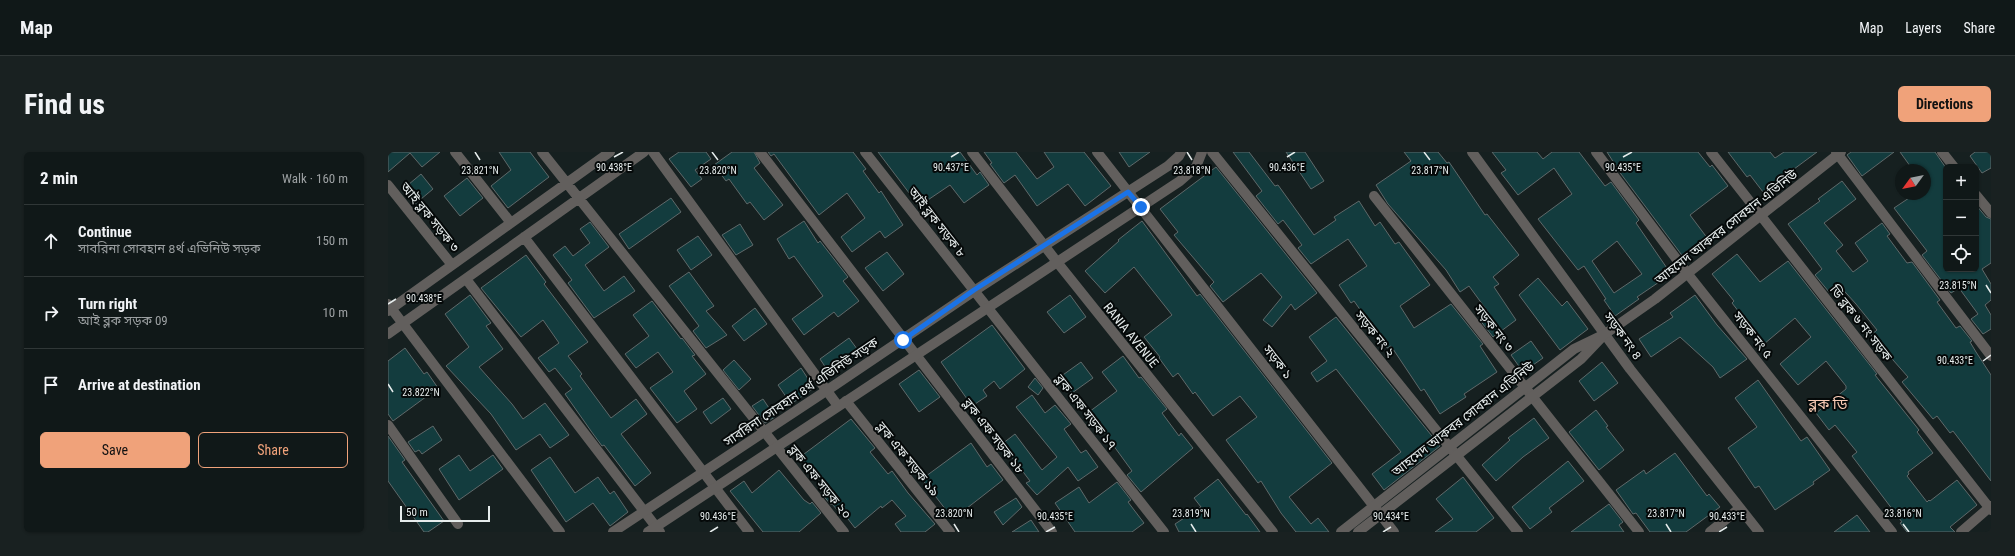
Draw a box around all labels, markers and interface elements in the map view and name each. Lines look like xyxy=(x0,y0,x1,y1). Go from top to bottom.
text: Map xyxy=(20,16,53,39)
text: Map xyxy=(1859,20,1883,36)
text: Layers xyxy=(1905,20,1942,36)
text: Share xyxy=(1964,20,1995,36)
button: Directions xyxy=(1898,86,1991,122)
text: Find us xyxy=(24,88,105,121)
text: 90.438°E xyxy=(596,162,632,173)
text: 90.437°E xyxy=(933,162,969,173)
text: 90.436°E xyxy=(1269,162,1305,173)
text: 90.435°E xyxy=(1605,162,1641,173)
north arrow xyxy=(1895,164,1931,200)
map controls xyxy=(1943,164,1979,272)
button: + xyxy=(1943,164,1979,200)
text: 23.821°N xyxy=(461,165,499,176)
text: 23.820°N xyxy=(699,165,737,176)
text: 23.818°N xyxy=(1173,165,1211,176)
text: 23.817°N xyxy=(1411,165,1449,176)
street label: আহমেদ আকবর সোবহান এভিনিউ xyxy=(1651,166,1801,288)
text: 2 min xyxy=(40,168,78,188)
text: Walk · 160 m xyxy=(282,171,348,186)
street label: আই ব্লক সড়ক ৩ xyxy=(397,179,463,255)
street label: আই ব্লক সড়ক ৮ xyxy=(904,183,969,260)
route end xyxy=(1132,198,1150,216)
button: − xyxy=(1943,200,1979,236)
text: Continue xyxy=(78,223,132,241)
icon: ahead xyxy=(40,230,62,252)
text: 150 m xyxy=(316,233,348,248)
button: locate xyxy=(1943,236,1979,272)
text: সাবরিনা সোবহান ৪র্থ এভিনিউ সড়ক xyxy=(78,241,261,256)
text: 23.815°N xyxy=(1939,280,1977,291)
street label: ডি ব্লক ৬ নং সড়ক xyxy=(1826,281,1895,364)
text: 90.438°E xyxy=(406,293,442,304)
text: Turn right xyxy=(78,295,137,313)
street label: RANIA AVENUE xyxy=(1100,300,1162,370)
street label: সড়ক নং ৩ xyxy=(1471,301,1517,355)
icon: right xyxy=(40,302,62,324)
text: 10 m xyxy=(322,305,348,320)
street label: সড়ক নং ২ xyxy=(1351,307,1398,360)
street label: সড়ক নং ৫ xyxy=(1730,308,1776,362)
street label: সড়ক নং ৪ xyxy=(1600,309,1645,363)
text: আই ব্লক সড়ক 09 xyxy=(78,313,168,328)
route start xyxy=(894,331,912,349)
street label: সাবরিনা সোবহান ৪র্থ এভিনিউ সড়ক xyxy=(720,334,881,450)
street label: সড়ক ১ xyxy=(1260,341,1296,382)
text: 90.433°E xyxy=(1937,355,1973,366)
street label: আহমেদ আকবর সোবহান এভিনিউ xyxy=(1388,358,1538,480)
street label: ব্লক এফ সড়ক ১৭ xyxy=(1052,371,1120,452)
icon: arrive xyxy=(40,374,62,396)
text: Arrive at destination xyxy=(78,376,201,394)
text: 23.822°N xyxy=(402,387,440,398)
street label: ব্লক এফ সড়ক ১৮ xyxy=(960,395,1028,477)
district label: ব্লক ডি xyxy=(1807,395,1848,413)
street label: ব্লক এফ সড়ক ১৯ xyxy=(873,418,943,499)
button: Save xyxy=(40,432,190,468)
button: Share xyxy=(198,432,348,468)
street label: ব্লক এফ সড়ক ২০ xyxy=(785,441,854,522)
scale bar xyxy=(400,504,490,523)
text: 50 m xyxy=(406,506,428,519)
text: 23.820°N xyxy=(935,508,973,519)
text: 23.819°N xyxy=(1172,508,1210,519)
text: 23.817°N xyxy=(1647,508,1685,519)
text: 23.816°N xyxy=(1884,508,1922,519)
text: 90.436°E xyxy=(700,511,736,522)
text: 90.435°E xyxy=(1037,511,1073,522)
text: 90.434°E xyxy=(1373,511,1409,522)
text: 90.433°E xyxy=(1709,511,1745,522)

